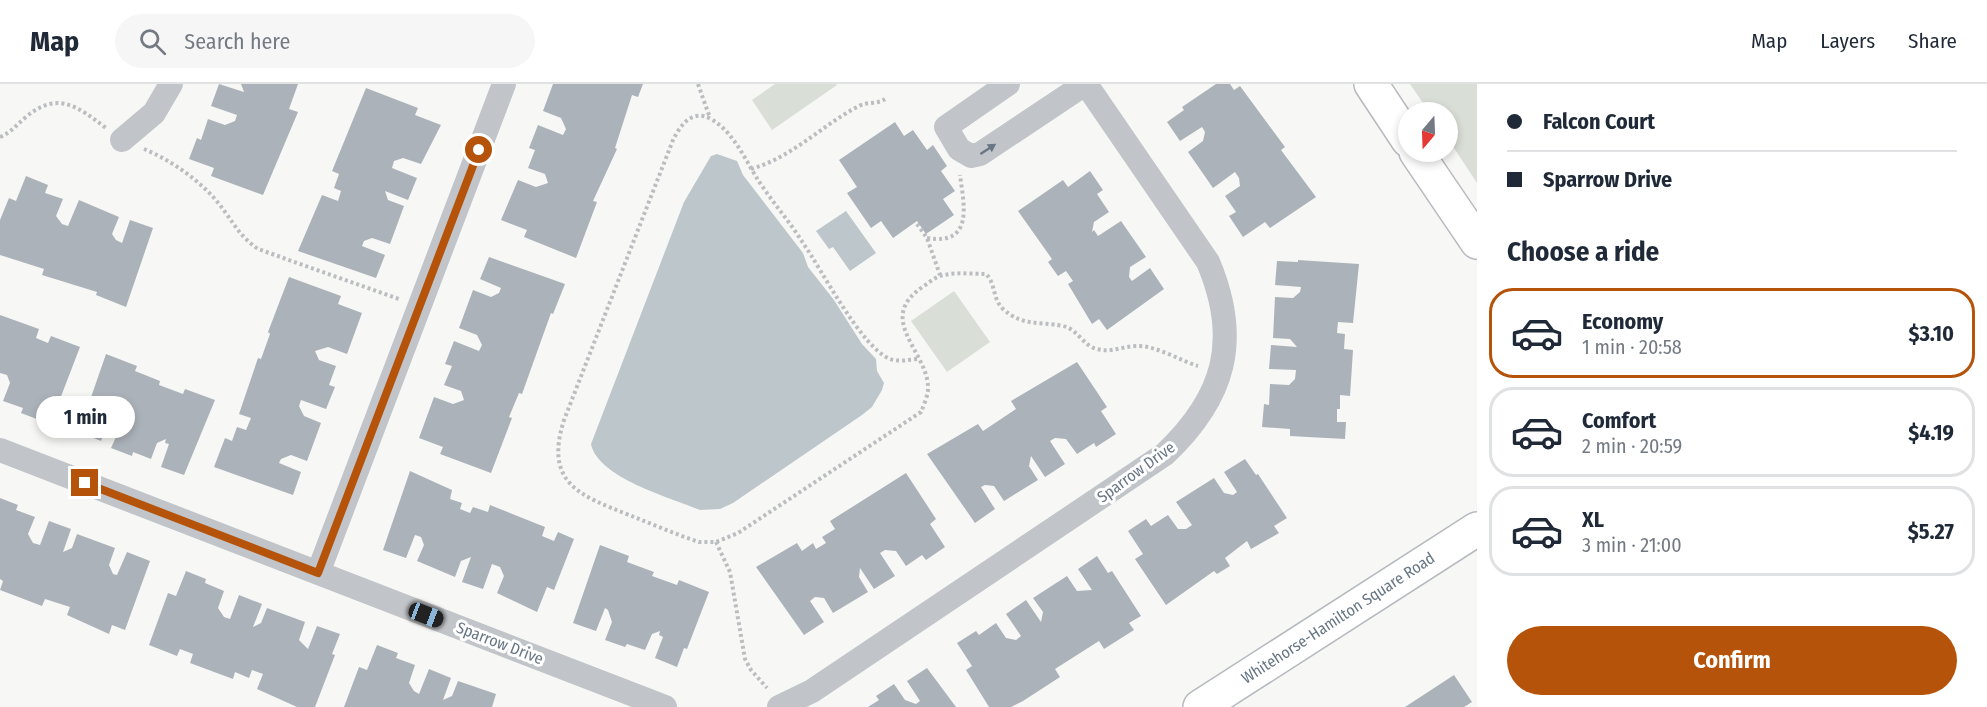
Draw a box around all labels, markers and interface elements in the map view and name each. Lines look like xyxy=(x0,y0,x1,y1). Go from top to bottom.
search box xyxy=(115,14,535,68)
text: Map xyxy=(30,25,79,58)
icon: search xyxy=(136,25,169,58)
text: Search here xyxy=(184,28,290,55)
text: Map xyxy=(1751,28,1787,54)
text: Layers xyxy=(1820,28,1875,54)
text: Share xyxy=(1908,28,1957,54)
north arrow xyxy=(1398,102,1458,162)
map controls xyxy=(1398,102,1458,162)
text: Falcon Court xyxy=(1543,108,1655,135)
route start xyxy=(465,136,492,163)
one-way arrow xyxy=(980,143,996,154)
text: Sparrow Drive xyxy=(1543,166,1672,193)
text: Choose a ride xyxy=(1507,236,1659,268)
icon: car xyxy=(1510,306,1564,360)
text: Economy xyxy=(1582,308,1663,335)
text: $3.10 xyxy=(1908,320,1954,347)
text: 1 min · 20:58 xyxy=(1582,335,1682,359)
callout: 1 min xyxy=(36,396,134,438)
text: 1 min xyxy=(64,405,107,429)
icon: car xyxy=(1510,405,1564,459)
text: Comfort xyxy=(1582,407,1656,434)
text: $4.19 xyxy=(1908,419,1954,446)
text: 2 min · 20:59 xyxy=(1582,434,1682,458)
street label: Sparrow Drive xyxy=(1093,437,1179,507)
route end xyxy=(71,469,98,496)
icon: car xyxy=(1510,504,1564,558)
text: XL xyxy=(1582,506,1604,533)
text: $5.27 xyxy=(1908,518,1954,545)
text: 3 min · 21:00 xyxy=(1582,533,1682,557)
street label: Whitehorse-Hamilton Square Road xyxy=(1238,548,1438,688)
car xyxy=(406,600,446,630)
street label: Sparrow Drive xyxy=(454,618,546,668)
button: Confirm xyxy=(1507,626,1957,695)

